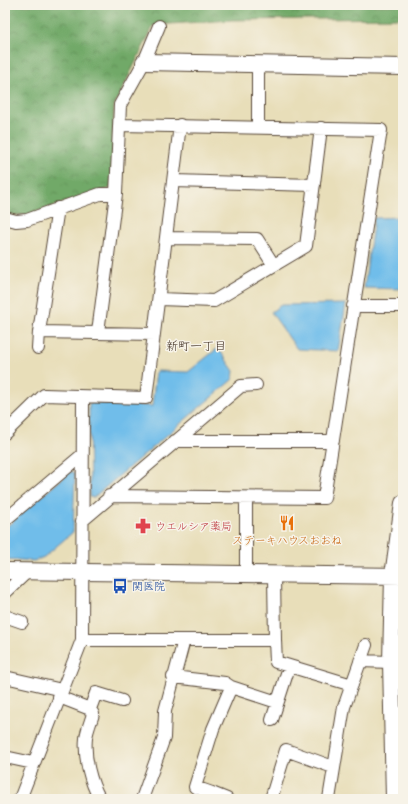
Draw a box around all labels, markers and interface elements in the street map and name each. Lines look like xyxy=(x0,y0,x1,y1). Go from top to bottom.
district label: 新町一丁目 xyxy=(166,337,226,353)
restaurant icon: ステーキハウスおおね xyxy=(278,514,296,532)
pharmacy icon: ウエルシア薬局 xyxy=(134,517,152,535)
place label: ウエルシア薬局 xyxy=(155,518,232,533)
place label: ステーキハウスおおね xyxy=(232,532,342,547)
bus stop icon: 関医院 xyxy=(111,577,129,595)
place label: 関医院 xyxy=(132,578,165,593)

